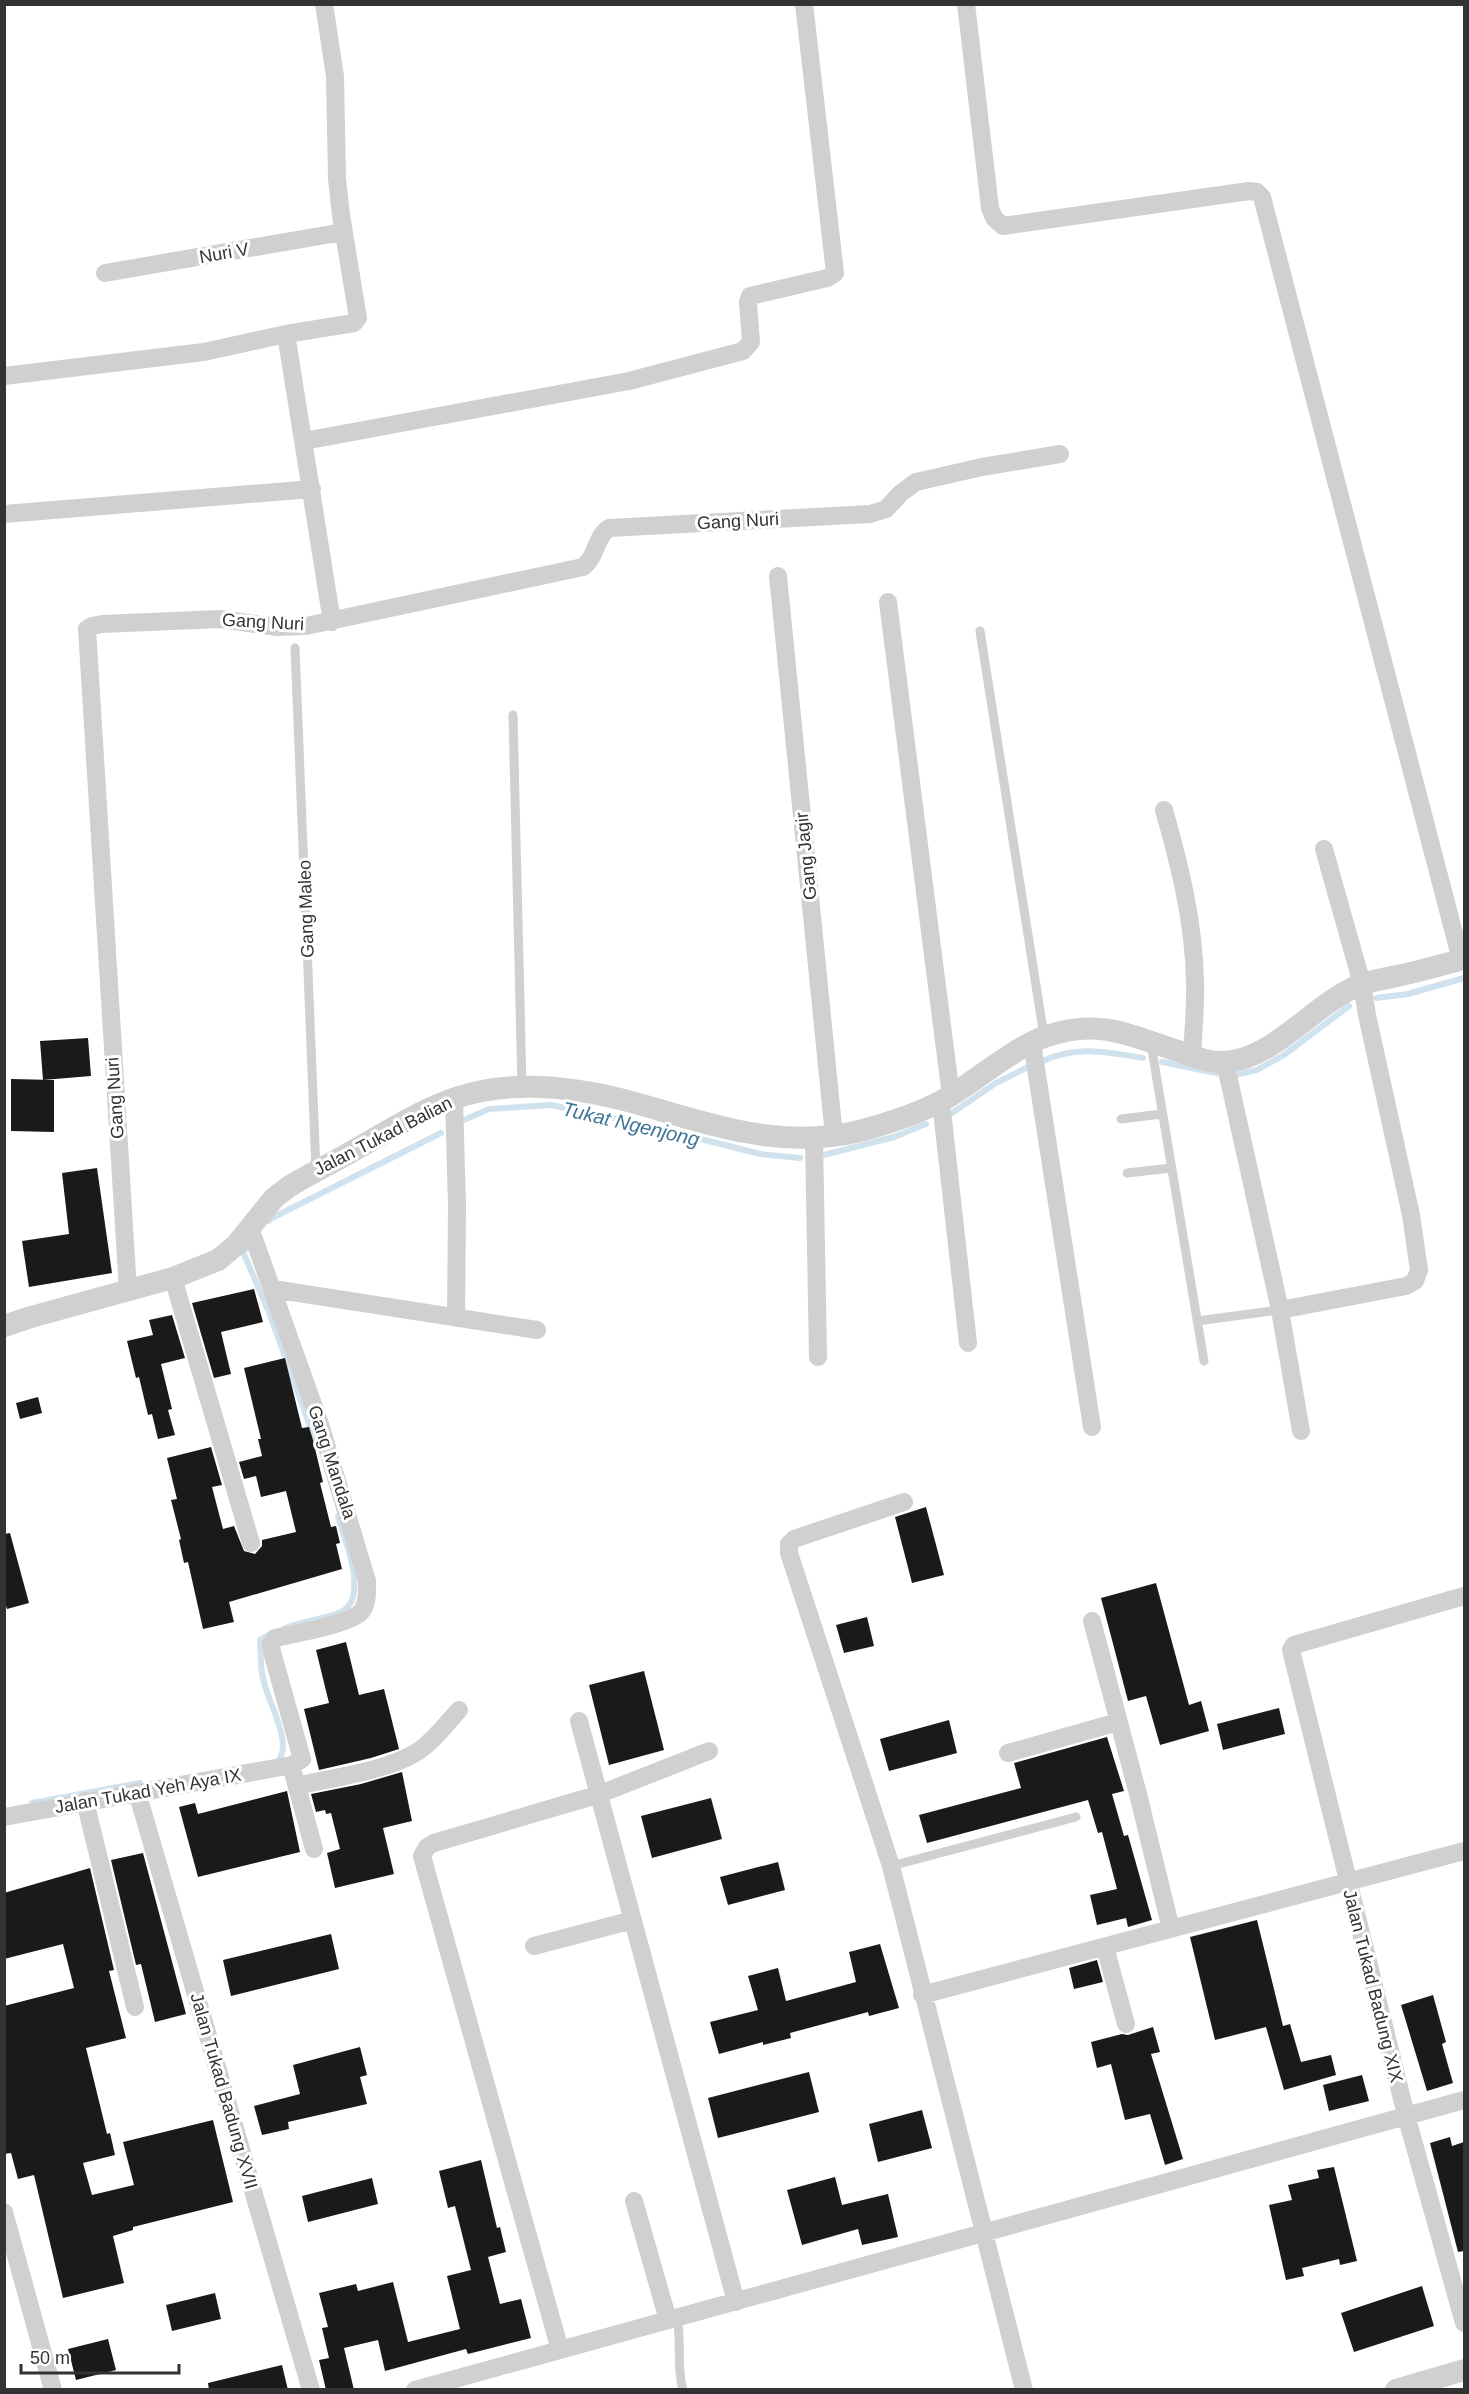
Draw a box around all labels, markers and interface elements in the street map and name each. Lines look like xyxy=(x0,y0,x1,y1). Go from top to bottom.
street label: Nuri V xyxy=(198,239,250,267)
street label: Gang Nuri xyxy=(697,509,779,533)
street label: Gang Nuri xyxy=(222,610,304,634)
street label: Gang Jagir xyxy=(791,811,821,901)
street label: Gang Maleo xyxy=(294,860,318,958)
street label: Gang Nuri xyxy=(102,1056,128,1140)
street label: Jalan Tukad Balian xyxy=(311,1093,455,1179)
water label: Tukat Ngenjong xyxy=(560,1098,702,1150)
street label: Gang Mandala xyxy=(304,1403,360,1522)
street label: Jalan Tukad Yeh Aya IX xyxy=(53,1765,243,1817)
street label: Jalan Tukad Badung XIX xyxy=(1339,1887,1407,2085)
street label: Jalan Tukad Badung XVII xyxy=(186,1991,262,2191)
scale bar xyxy=(21,2337,178,2375)
text: 50 m xyxy=(30,2348,70,2368)

